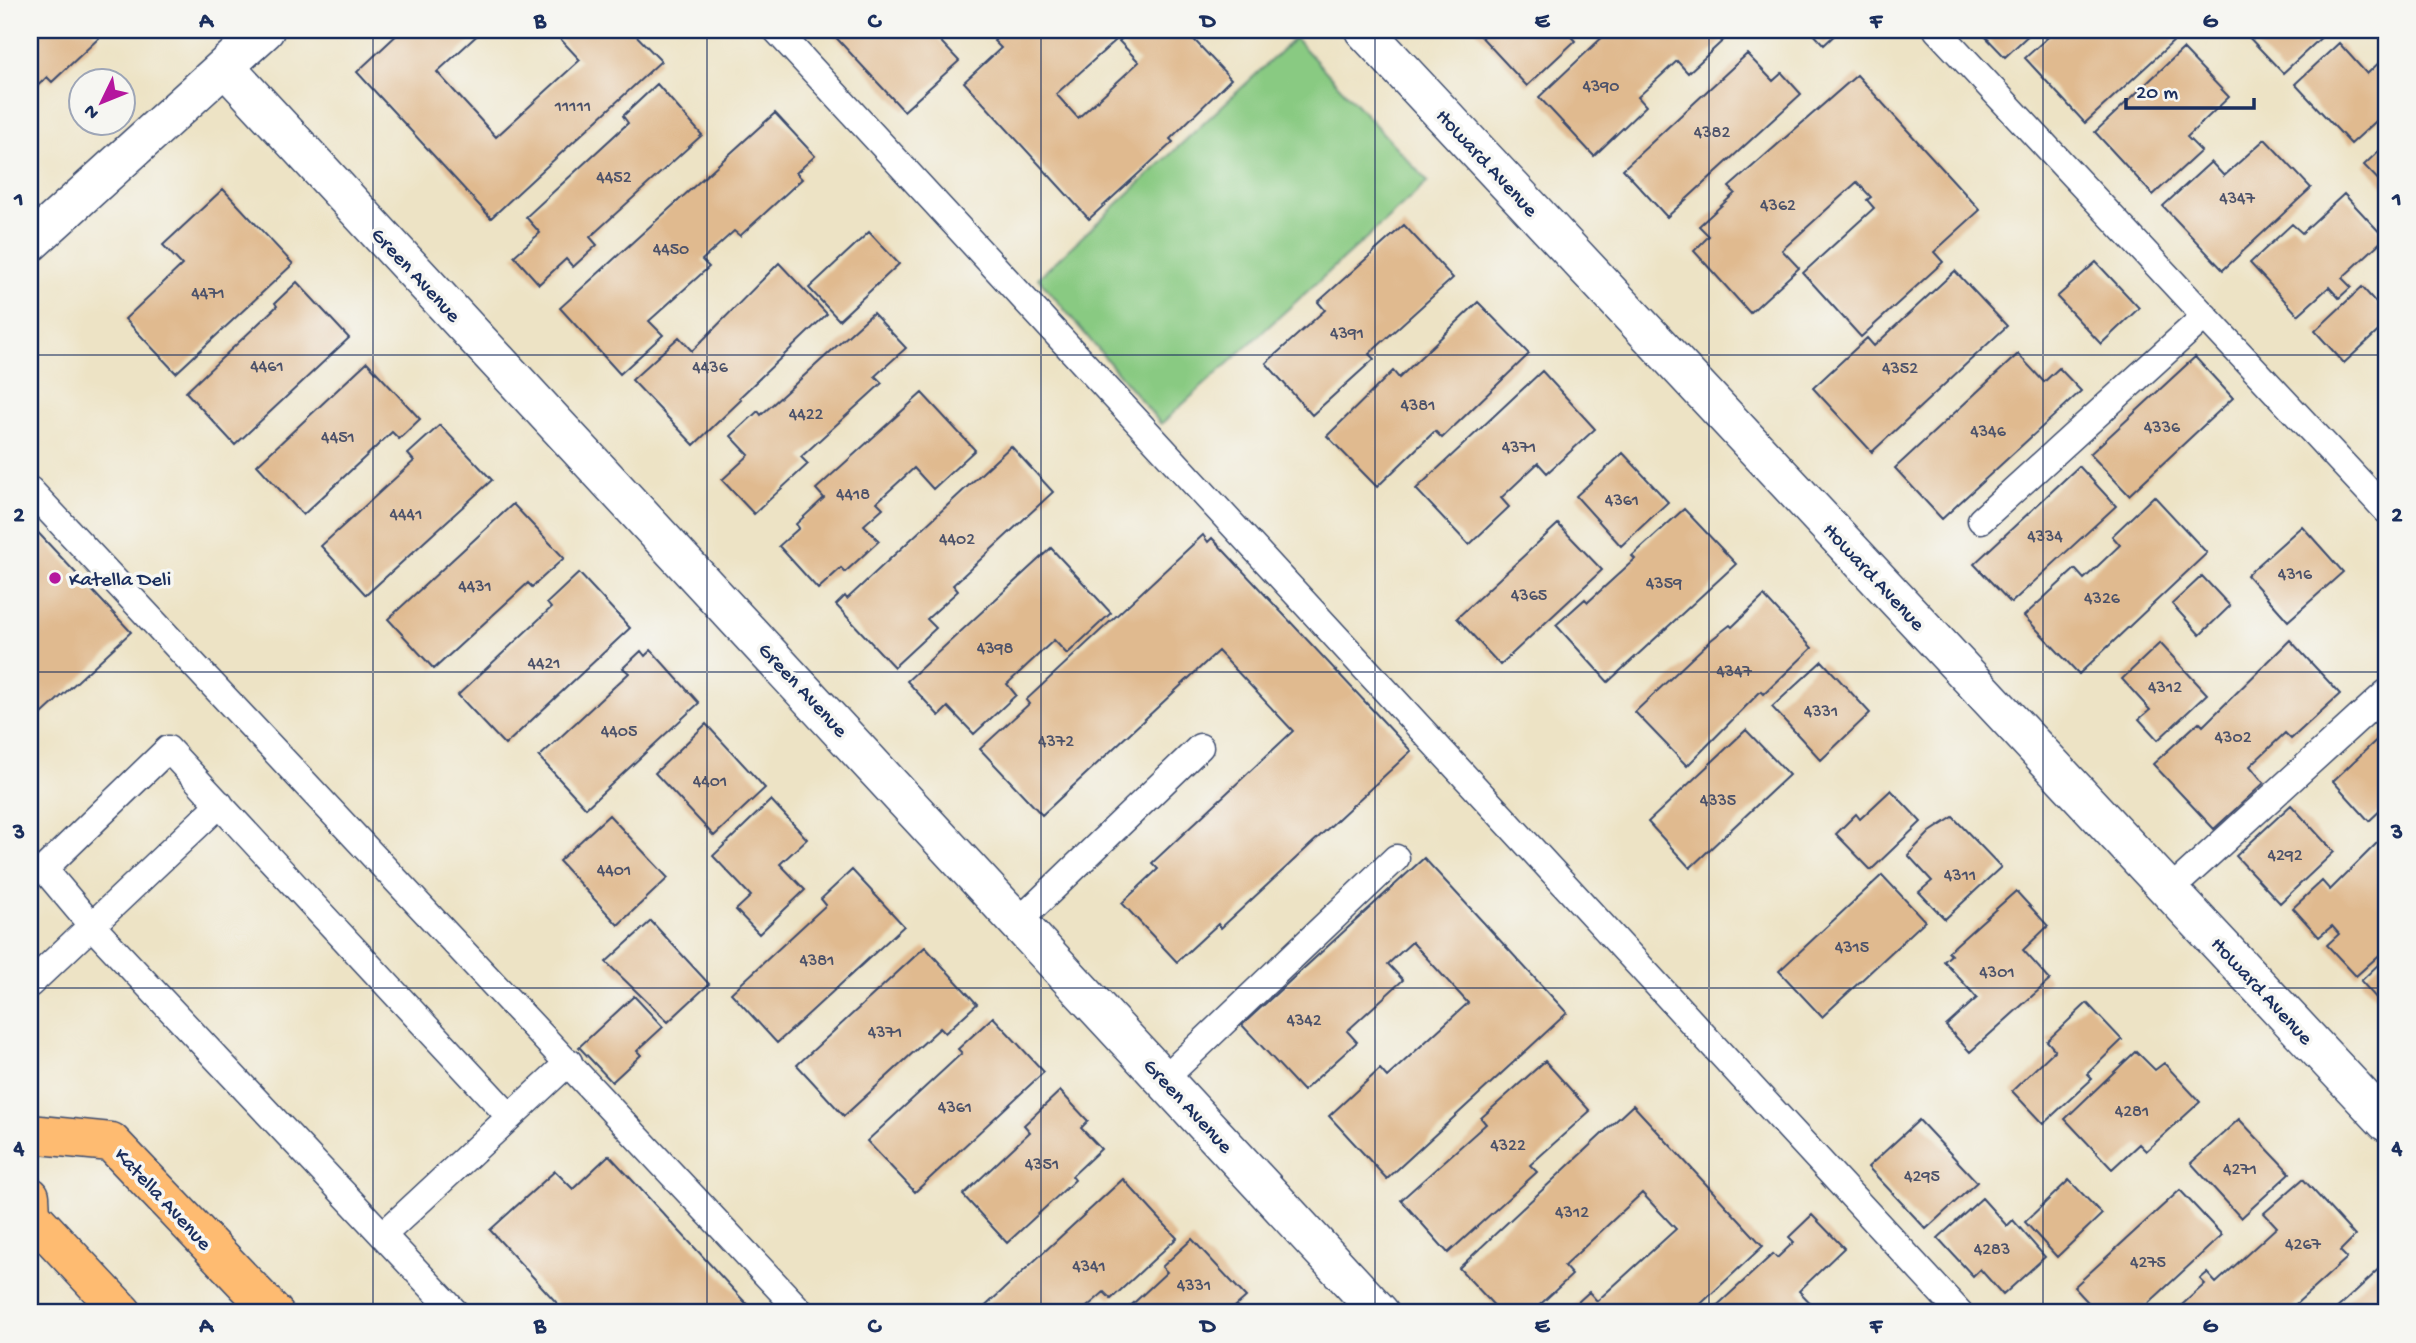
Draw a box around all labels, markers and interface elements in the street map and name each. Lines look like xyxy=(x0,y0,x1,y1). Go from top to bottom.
text: A xyxy=(198,9,214,36)
text: B xyxy=(533,9,547,36)
text: C xyxy=(868,9,883,36)
text: D xyxy=(1199,9,1217,36)
text: E xyxy=(1535,9,1551,36)
text: F xyxy=(1869,9,1884,36)
text: G xyxy=(2203,9,2219,36)
north arrow xyxy=(66,66,136,136)
scale bar xyxy=(2126,66,2253,110)
house number: 4390 xyxy=(1582,77,1620,98)
text: 20 m xyxy=(2136,82,2178,107)
house number: 11111 xyxy=(554,97,591,118)
text: N xyxy=(79,99,105,124)
street label: Howard Avenue xyxy=(1429,105,1543,224)
house number: 4382 xyxy=(1694,123,1730,144)
house number: 4452 xyxy=(596,168,632,189)
text: 1 xyxy=(13,187,24,214)
text: 1 xyxy=(2391,187,2402,214)
house number: 4347 xyxy=(2219,189,2256,210)
house number: 4362 xyxy=(1760,196,1796,217)
street label: Green Avenue xyxy=(364,224,465,330)
house number: 4450 xyxy=(653,240,689,261)
house number: 4471 xyxy=(191,284,225,305)
house number: 4391 xyxy=(1330,324,1364,345)
house number: 4461 xyxy=(250,357,284,378)
house number: 4436 xyxy=(692,358,729,379)
house number: 4352 xyxy=(1882,359,1918,380)
house number: 4381 xyxy=(1401,396,1436,417)
house number: 4422 xyxy=(789,405,824,426)
house number: 4336 xyxy=(2144,418,2181,439)
house number: 4346 xyxy=(1970,422,2007,443)
house number: 4451 xyxy=(321,428,355,449)
house number: 4371 xyxy=(1502,438,1536,459)
house number: 4418 xyxy=(836,485,870,506)
house number: 4361 xyxy=(1605,491,1639,512)
text: 2 xyxy=(13,503,25,530)
text: 2 xyxy=(2391,503,2403,530)
house number: 4441 xyxy=(390,505,422,526)
street label: Howard Avenue xyxy=(1816,519,1930,638)
house number: 4334 xyxy=(2027,527,2063,548)
house number: 4402 xyxy=(939,530,975,551)
house number: 4316 xyxy=(2278,565,2313,586)
place label: Katella Deli xyxy=(69,569,171,594)
marker: Katella Deli xyxy=(47,570,63,586)
house number: 4359 xyxy=(1646,574,1682,595)
house number: 4431 xyxy=(458,577,492,598)
house number: 4365 xyxy=(1511,586,1547,607)
house number: 4326 xyxy=(2084,589,2121,610)
street label: Green Avenue xyxy=(751,639,852,745)
house number: 4398 xyxy=(977,639,1014,660)
house number: 4421 xyxy=(527,654,561,675)
house number: 4347 xyxy=(1716,662,1753,683)
house number: 4312 xyxy=(2148,678,2182,699)
house number: 4331 xyxy=(1804,702,1838,723)
house number: 4405 xyxy=(601,722,637,743)
house number: 4302 xyxy=(2215,728,2252,749)
house number: 4372 xyxy=(1038,732,1074,753)
house number: 4401 xyxy=(693,772,727,793)
house number: 4335 xyxy=(1700,791,1736,812)
text: 3 xyxy=(12,820,25,847)
text: 3 xyxy=(2390,820,2403,847)
house number: 4292 xyxy=(2267,846,2303,867)
house number: 4401 xyxy=(597,861,631,882)
house number: 4311 xyxy=(1944,866,1976,887)
street label: Howard Avenue xyxy=(2204,933,2318,1052)
house number: 4315 xyxy=(1835,938,1869,959)
house number: 4381 xyxy=(800,951,835,972)
house number: 4301 xyxy=(1979,963,2015,984)
house number: 4342 xyxy=(1286,1011,1322,1032)
house number: 4371 xyxy=(868,1023,902,1044)
street label: Green Avenue xyxy=(1136,1055,1237,1161)
house number: 4361 xyxy=(938,1098,972,1119)
house number: 4281 xyxy=(2115,1102,2149,1123)
text: 4 xyxy=(13,1136,25,1163)
house number: 4322 xyxy=(1490,1136,1526,1157)
text: 4 xyxy=(2391,1136,2403,1163)
street label: Katella Avenue xyxy=(107,1144,216,1258)
house number: 4351 xyxy=(1025,1155,1059,1176)
house number: 4271 xyxy=(2223,1160,2257,1181)
house number: 4295 xyxy=(1904,1167,1940,1188)
house number: 4312 xyxy=(1555,1203,1589,1224)
house number: 4267 xyxy=(2285,1235,2322,1256)
house number: 4283 xyxy=(1974,1240,2010,1261)
house number: 4275 xyxy=(2130,1253,2166,1274)
house number: 4341 xyxy=(1072,1257,1106,1278)
house number: 4331 xyxy=(1177,1276,1211,1297)
text: A xyxy=(198,1314,214,1341)
text: B xyxy=(533,1314,547,1341)
text: C xyxy=(868,1314,883,1341)
text: D xyxy=(1199,1314,1217,1341)
text: E xyxy=(1535,1314,1551,1341)
text: F xyxy=(1869,1314,1884,1341)
text: G xyxy=(2203,1314,2219,1341)

